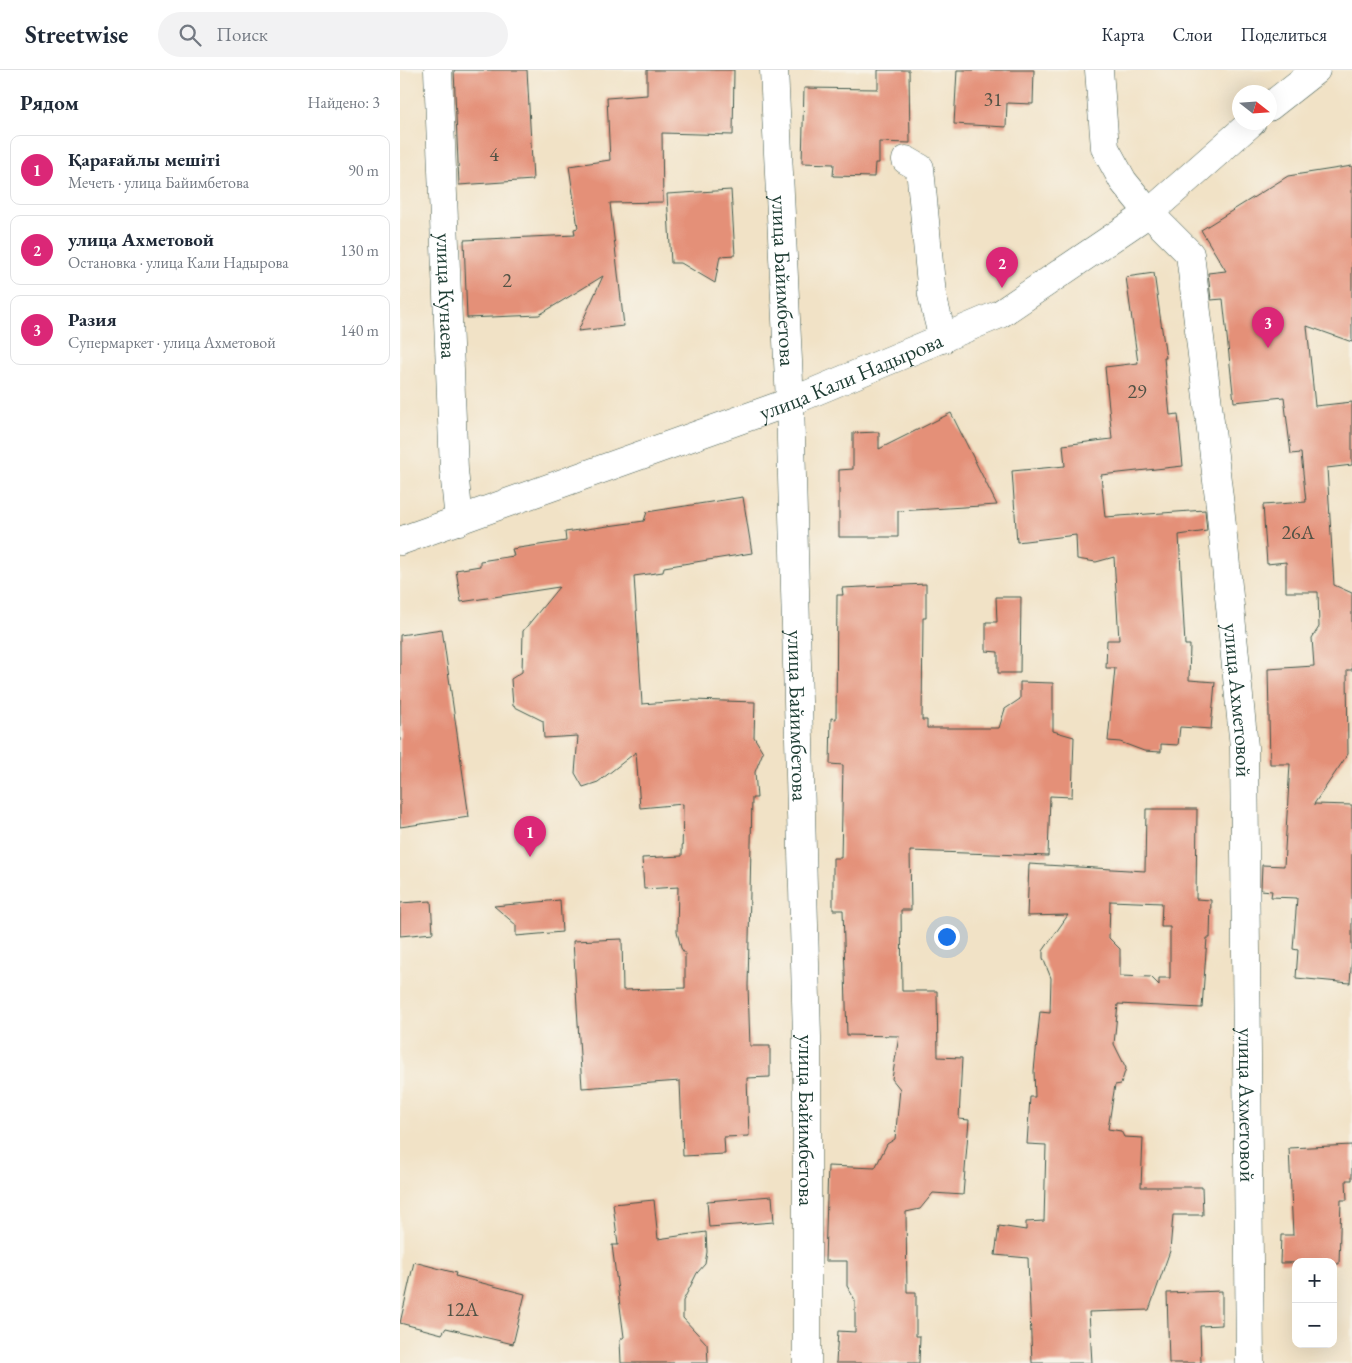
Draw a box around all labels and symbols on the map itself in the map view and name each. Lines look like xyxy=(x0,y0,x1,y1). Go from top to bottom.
north arrow xyxy=(1232,85,1277,130)
house number: 31 xyxy=(983,86,1003,112)
house number: 4 xyxy=(489,141,499,167)
street label: улица Байимбетова xyxy=(765,194,802,367)
street label: улица Кунаева xyxy=(430,232,464,360)
pin: 2 xyxy=(986,247,1018,288)
house number: 2 xyxy=(502,267,512,293)
pin: 3 xyxy=(1252,307,1284,348)
street label: улица Кали Надырова xyxy=(755,326,947,427)
house number: 29 xyxy=(1127,378,1147,404)
house number: 26А xyxy=(1281,519,1315,545)
street label: улица Ахметовой xyxy=(1217,622,1258,778)
street label: улица Байимбетова xyxy=(781,629,815,802)
pin: 1 xyxy=(514,816,546,857)
your location xyxy=(934,924,960,950)
street label: улица Ахметовой xyxy=(1232,1028,1262,1183)
street label: улица Байимбетова xyxy=(792,1035,821,1206)
house number: 12А xyxy=(445,1296,479,1322)

